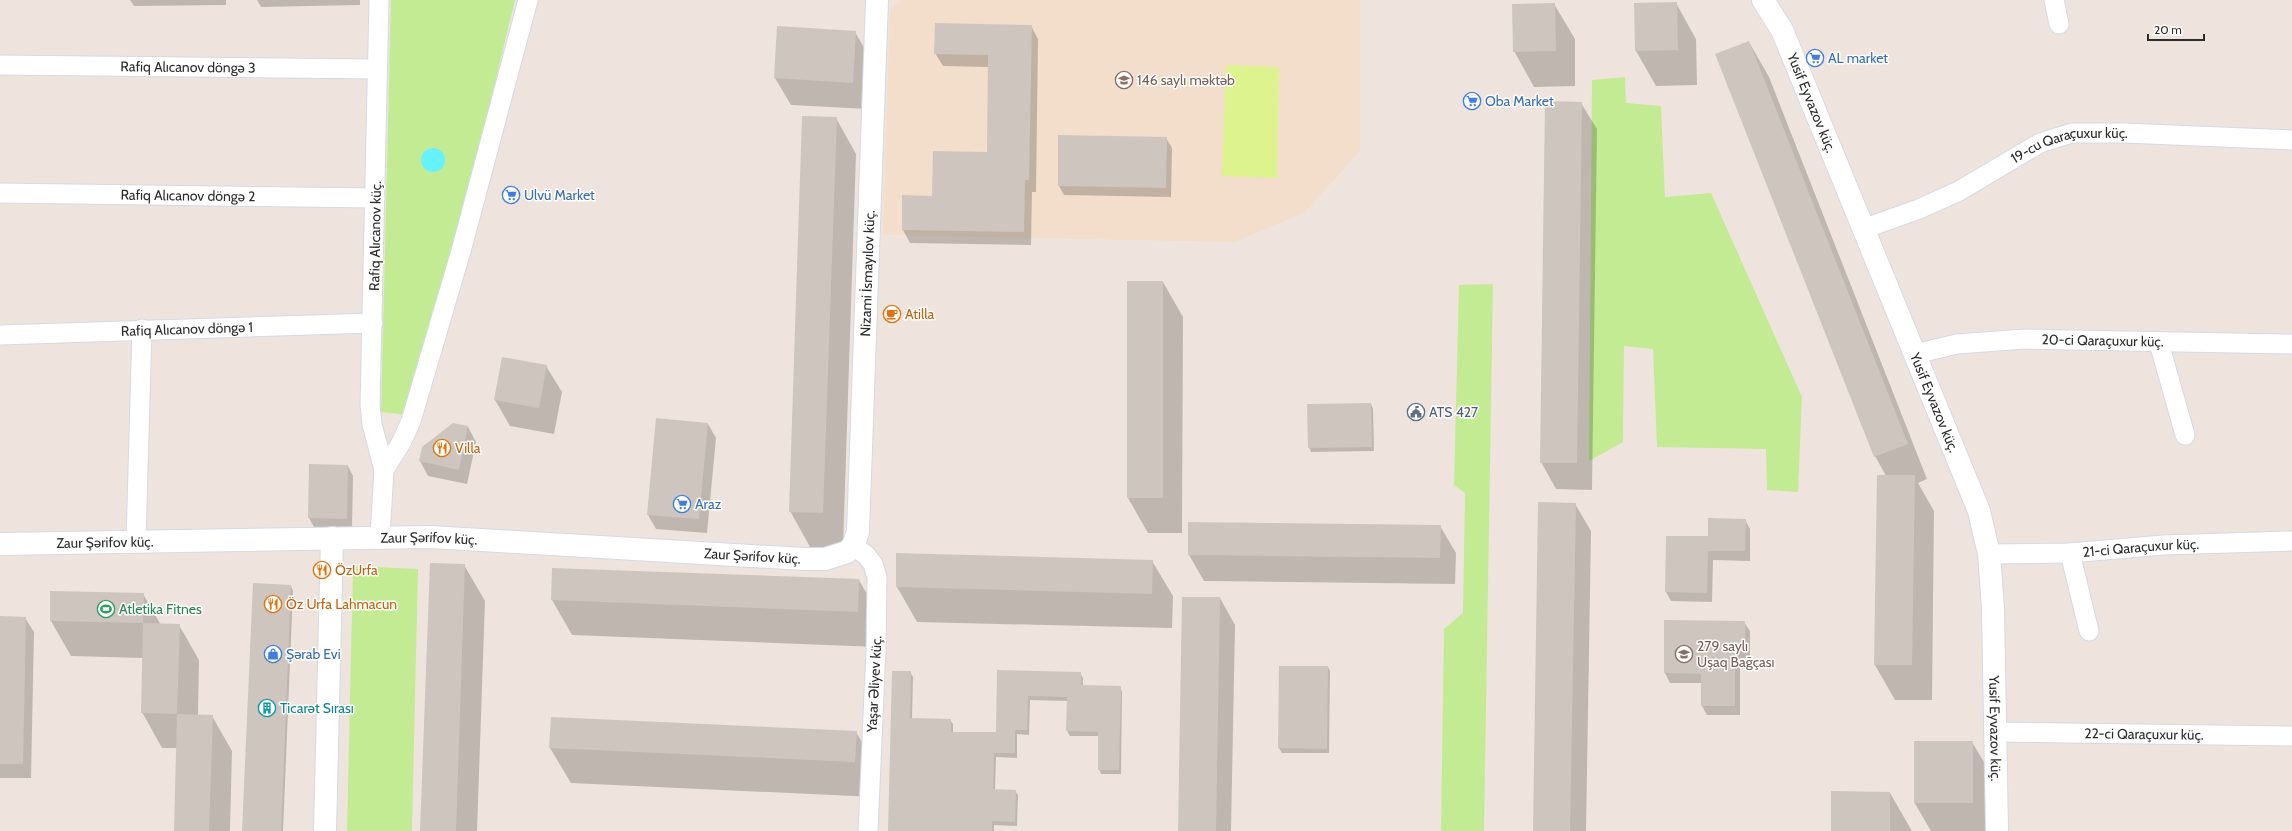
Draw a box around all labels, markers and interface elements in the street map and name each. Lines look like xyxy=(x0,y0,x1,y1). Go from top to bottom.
scale bar xyxy=(2148,16,2204,42)
text: 20 m xyxy=(2154,22,2182,37)
supermarket icon: AL market xyxy=(1805,48,1825,68)
street label: Yusif Eyvazov küç. xyxy=(1783,49,1840,155)
place label: AL market xyxy=(1828,49,1888,67)
street label: Rafiq Alıcanov döngə 3 xyxy=(120,57,256,77)
school or university icon: 146 saylı məktəb xyxy=(1114,70,1134,90)
place label: 146 saylı məktəb xyxy=(1137,71,1235,89)
supermarket icon: Oba Market xyxy=(1462,91,1482,111)
place label: Oba Market xyxy=(1485,92,1554,110)
street label: 19-cu Qaraçuxur küç. xyxy=(2007,124,2128,167)
street label: Rafiq Alıcanov küç. xyxy=(365,181,385,291)
supermarket icon: Ulvü Market xyxy=(501,185,521,205)
street label: Rafiq Alıcanov döngə 2 xyxy=(120,186,256,205)
place label: Ulvü Market xyxy=(524,186,595,204)
street label: Nizami İsmayılov küç. xyxy=(856,210,878,337)
cafe icon: Atilla xyxy=(882,304,902,324)
place label: Atilla xyxy=(905,305,935,323)
street label: Rafiq Alıcanov döngə 1 xyxy=(121,318,253,340)
street label: 20-ci Qaraçuxur küç. xyxy=(2041,330,2164,351)
street label: Yusif Eyvazov küç. xyxy=(1906,349,1963,455)
public building icon: ATS 427 xyxy=(1406,402,1426,422)
place label: ATS 427 xyxy=(1429,403,1478,421)
restaurant icon: Villa xyxy=(432,438,452,458)
place label: Villa xyxy=(455,439,481,457)
supermarket icon: Araz xyxy=(672,494,692,514)
place label: Araz xyxy=(695,495,722,513)
street label: Zaur Şərifov küç. xyxy=(380,528,478,549)
street label: Zaur Şərifov küç. xyxy=(56,533,154,552)
street label: 21-ci Qaraçuxur küç. xyxy=(2082,535,2199,561)
street label: Zaur Şərifov küç. xyxy=(703,544,801,568)
restaurant icon: ÖzUrfa xyxy=(312,560,332,580)
place label: ÖzUrfa xyxy=(335,561,378,579)
restaurant icon: Öz Urfa Lahmacun xyxy=(263,594,283,614)
place label: Öz Urfa Lahmacun xyxy=(286,595,397,613)
sports icon: Atletika Fitnes xyxy=(96,599,116,619)
place label: Atletika Fitnes xyxy=(119,600,202,618)
street label: Yaşar Əliyev küç. xyxy=(862,635,886,734)
place label: 279 saylı Uşaq Bağçası xyxy=(1697,637,1775,671)
shop icon: Şərab Evi xyxy=(263,644,283,664)
school or university icon: 279 saylı Uşaq Bağçası xyxy=(1674,644,1694,664)
place label: Şərab Evi xyxy=(286,645,341,663)
street label: Yusif Eyvazov küç. xyxy=(1985,674,2005,782)
building icon: Ticarət Sırası xyxy=(257,698,277,718)
place label: Ticarət Sırası xyxy=(280,699,354,717)
street label: 22-ci Qaraçuxur küç. xyxy=(2084,724,2204,744)

